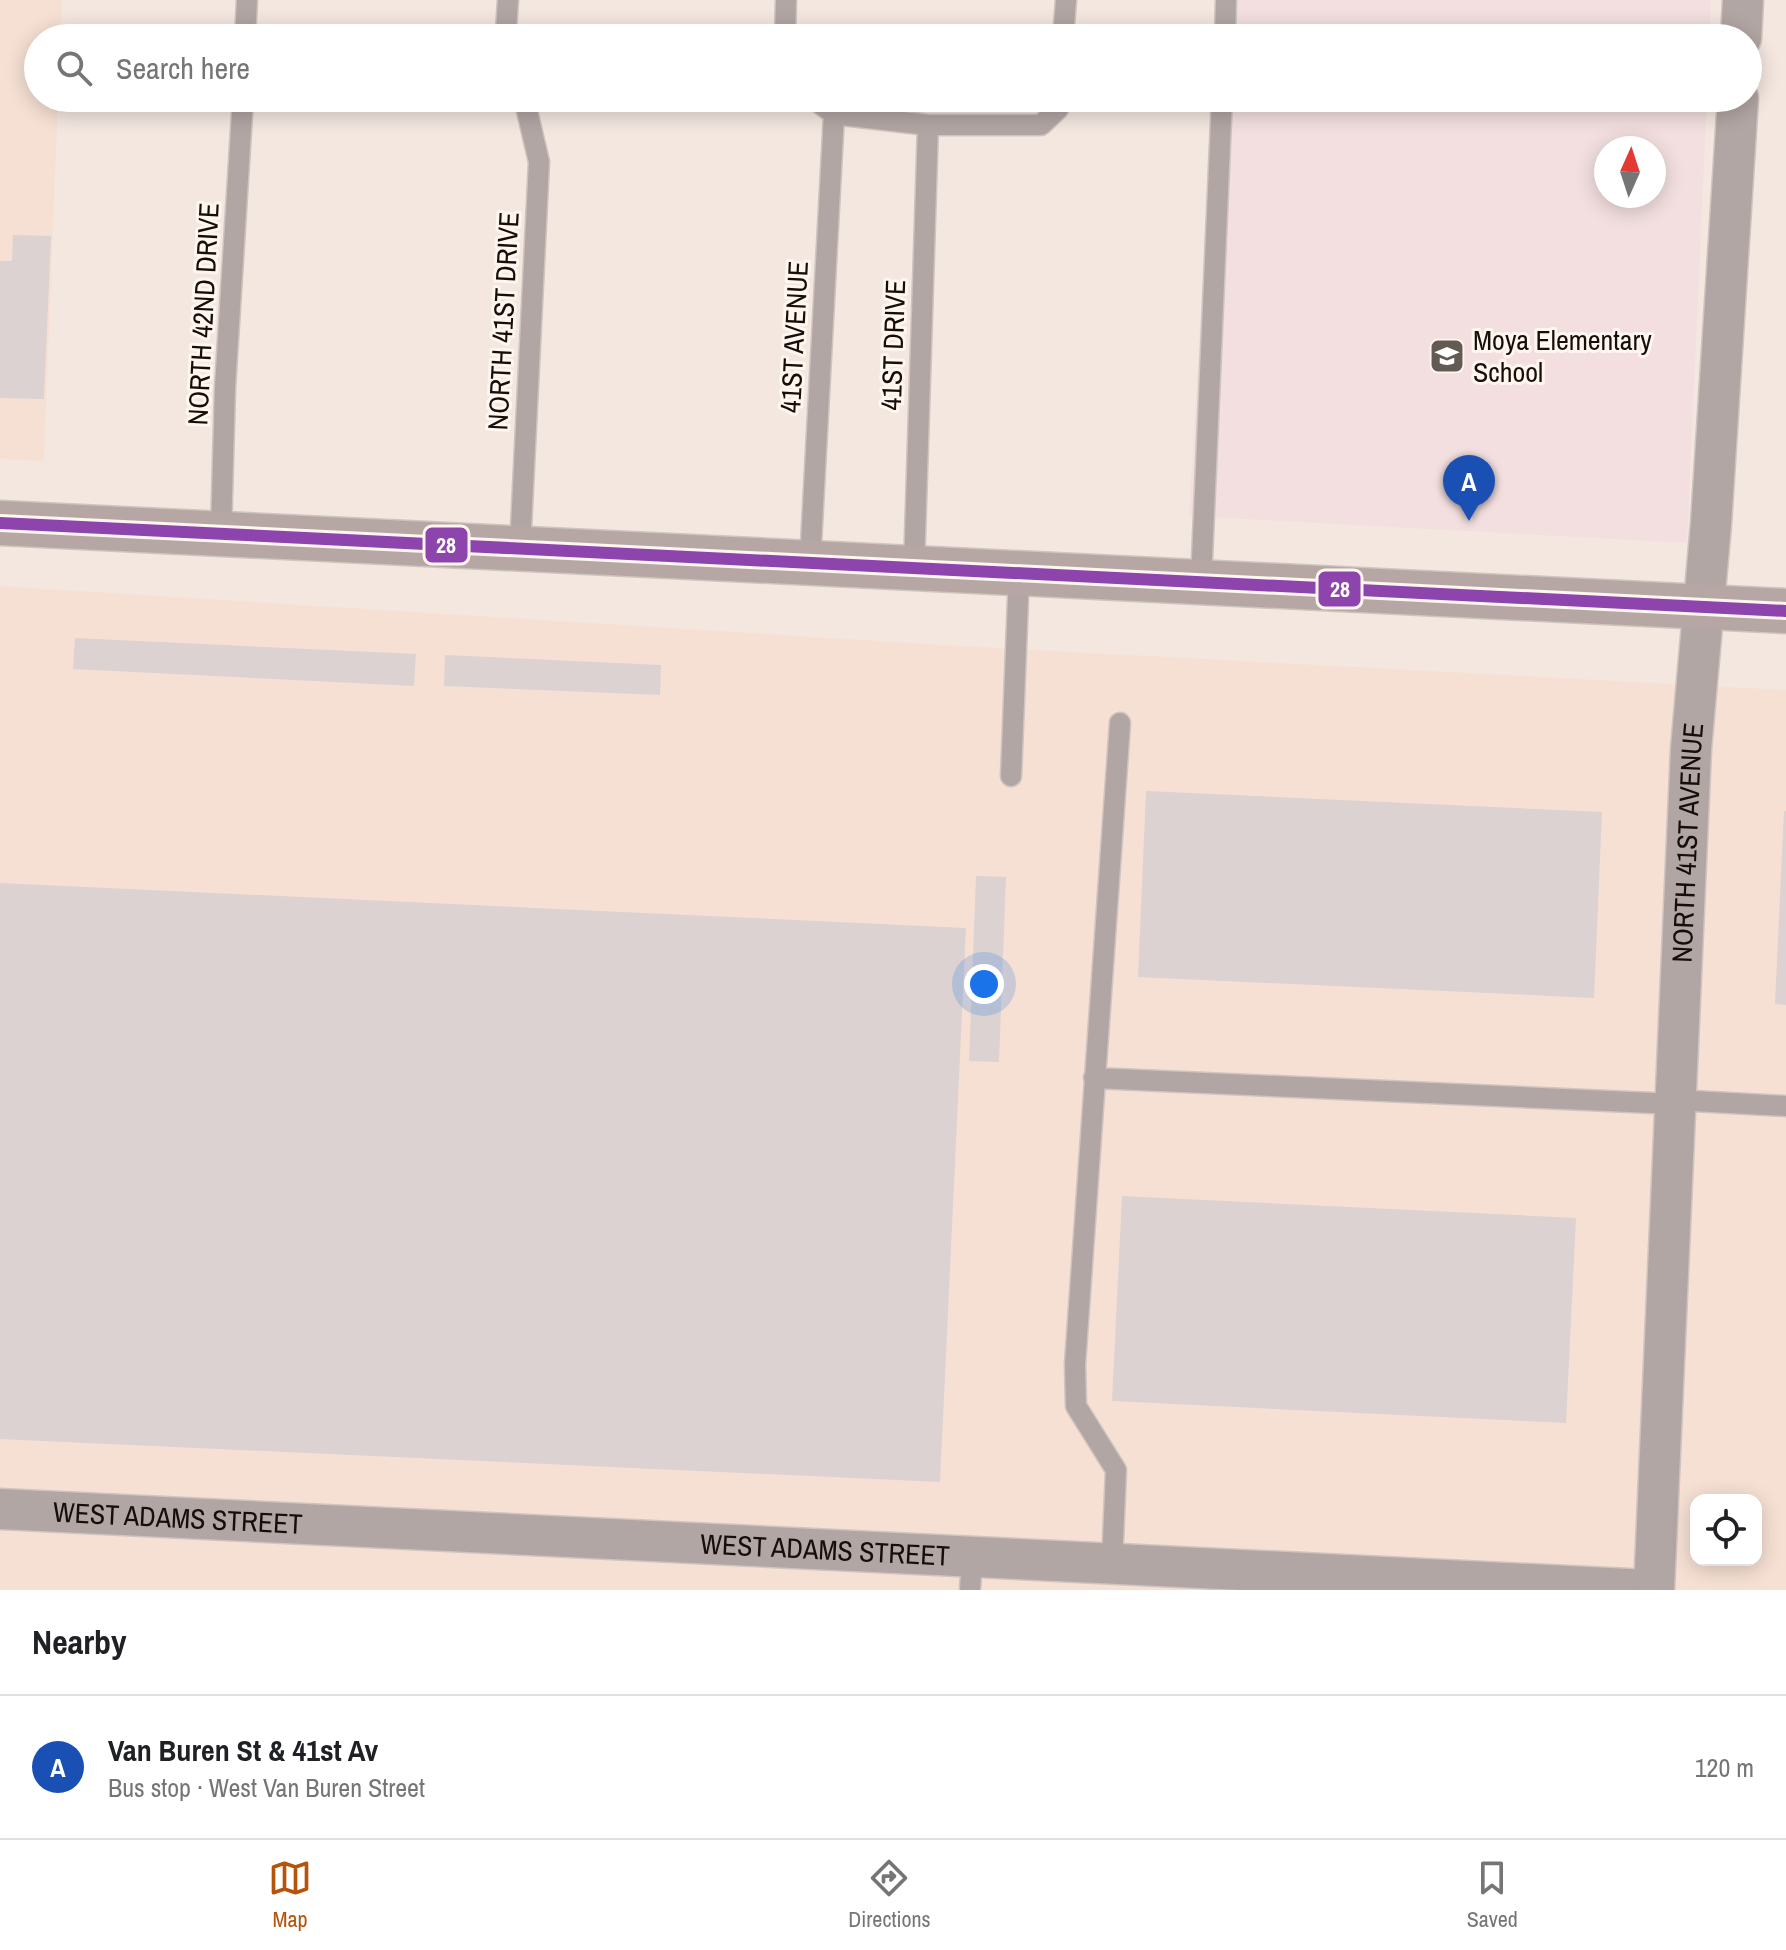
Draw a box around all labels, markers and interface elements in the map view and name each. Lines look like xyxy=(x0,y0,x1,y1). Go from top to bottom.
search box xyxy=(24,24,1762,112)
icon: search xyxy=(52,46,96,90)
text: Search here xyxy=(116,48,250,88)
north arrow xyxy=(1594,136,1666,208)
street label: NORTH 42ND DRIVE xyxy=(178,202,228,426)
street label: NORTH 41ST DRIVE xyxy=(478,211,528,431)
street label: 41ST AVENUE xyxy=(771,260,817,414)
street label: 41ST DRIVE xyxy=(872,279,914,411)
place label: Moya Elementary School xyxy=(1473,321,1652,391)
school or university icon: Moya Elementary School xyxy=(1428,337,1466,375)
pin: A xyxy=(1443,455,1495,521)
line badge: 28 xyxy=(424,526,469,564)
text: 28 xyxy=(436,530,456,560)
line badge: 28 xyxy=(1317,570,1362,608)
text: 28 xyxy=(1330,574,1350,604)
street label: NORTH 41ST AVENUE xyxy=(1663,721,1712,963)
your location xyxy=(964,964,1004,1004)
street label: WEST ADAMS STREET xyxy=(52,1493,303,1543)
map controls xyxy=(1690,1494,1762,1566)
button: locate xyxy=(1690,1494,1762,1566)
street label: WEST ADAMS STREET xyxy=(699,1524,951,1575)
text: Nearby xyxy=(32,1619,127,1665)
text: Van Buren St & 41st Av xyxy=(108,1730,378,1770)
text: A xyxy=(50,1750,66,1785)
text: 120 m xyxy=(1695,1750,1754,1785)
text: Bus stop · West Van Buren Street xyxy=(108,1770,425,1805)
tab: Map xyxy=(268,1856,312,1934)
tab: Directions xyxy=(848,1856,931,1934)
tab: Saved xyxy=(1467,1856,1518,1934)

